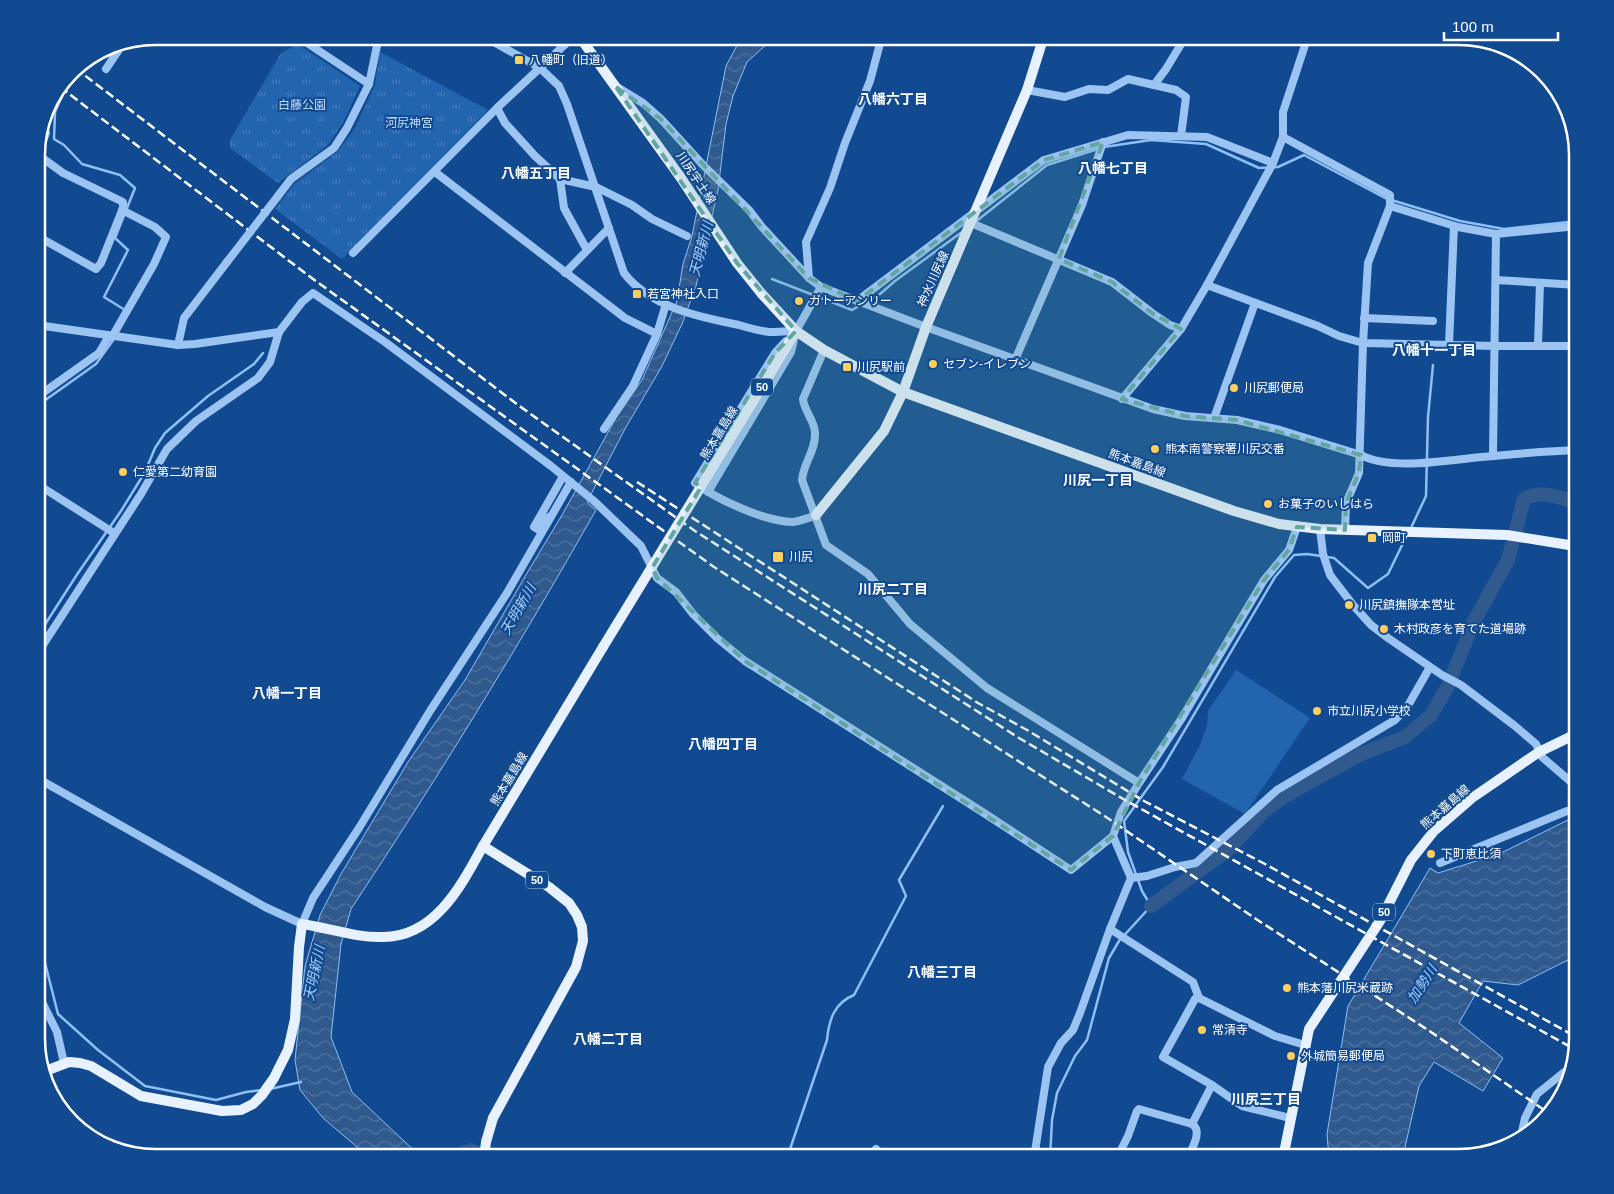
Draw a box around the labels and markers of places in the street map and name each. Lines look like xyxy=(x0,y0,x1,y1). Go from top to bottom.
place label: 八幡町（旧道） xyxy=(529,53,613,67)
marker: 八幡町（旧道） xyxy=(513,54,525,66)
place label: 若宮神社入口 xyxy=(647,287,719,301)
marker: 若宮神社入口 xyxy=(631,288,643,300)
place label: ガトーアンリー xyxy=(809,294,892,308)
marker: ガトーアンリー xyxy=(793,295,805,307)
place label: セブン-イレブン xyxy=(943,357,1031,371)
marker: セブン-イレブン xyxy=(927,358,939,370)
place label: 川尻駅前 xyxy=(857,360,905,374)
marker: 川尻駅前 xyxy=(841,361,853,373)
place label: 川尻郵便局 xyxy=(1244,381,1304,395)
marker: 川尻郵便局 xyxy=(1228,382,1240,394)
place label: 熊本南警察署川尻交番 xyxy=(1165,442,1285,456)
marker: 熊本南警察署川尻交番 xyxy=(1149,443,1161,455)
place label: 仁愛第二幼育園 xyxy=(133,465,217,479)
marker: 仁愛第二幼育園 xyxy=(117,466,129,478)
place label: お菓子のいしはら xyxy=(1278,497,1374,511)
marker: お菓子のいしはら xyxy=(1262,498,1274,510)
place label: 岡町 xyxy=(1382,531,1406,545)
marker: 岡町 xyxy=(1366,532,1378,544)
marker: 川尻 xyxy=(771,550,785,564)
place label: 川尻 xyxy=(789,550,813,564)
place label: 川尻鎮撫隊本営址 xyxy=(1359,598,1455,612)
marker: 川尻鎮撫隊本営址 xyxy=(1343,599,1355,611)
place label: 木村政彦を育てた道場跡 xyxy=(1394,622,1526,636)
marker: 木村政彦を育てた道場跡 xyxy=(1378,623,1390,635)
place label: 市立川尻小学校 xyxy=(1327,704,1411,718)
marker: 市立川尻小学校 xyxy=(1311,705,1323,717)
place label: 下町恵比須 xyxy=(1441,847,1501,861)
marker: 下町恵比須 xyxy=(1425,848,1437,860)
place label: 熊本藩川尻米蔵跡 xyxy=(1297,981,1393,995)
marker: 熊本藩川尻米蔵跡 xyxy=(1281,982,1293,994)
place label: 常清寺 xyxy=(1212,1023,1248,1037)
marker: 常清寺 xyxy=(1196,1024,1208,1036)
place label: 外城簡易郵便局 xyxy=(1301,1049,1385,1063)
marker: 外城簡易郵便局 xyxy=(1285,1050,1297,1062)

